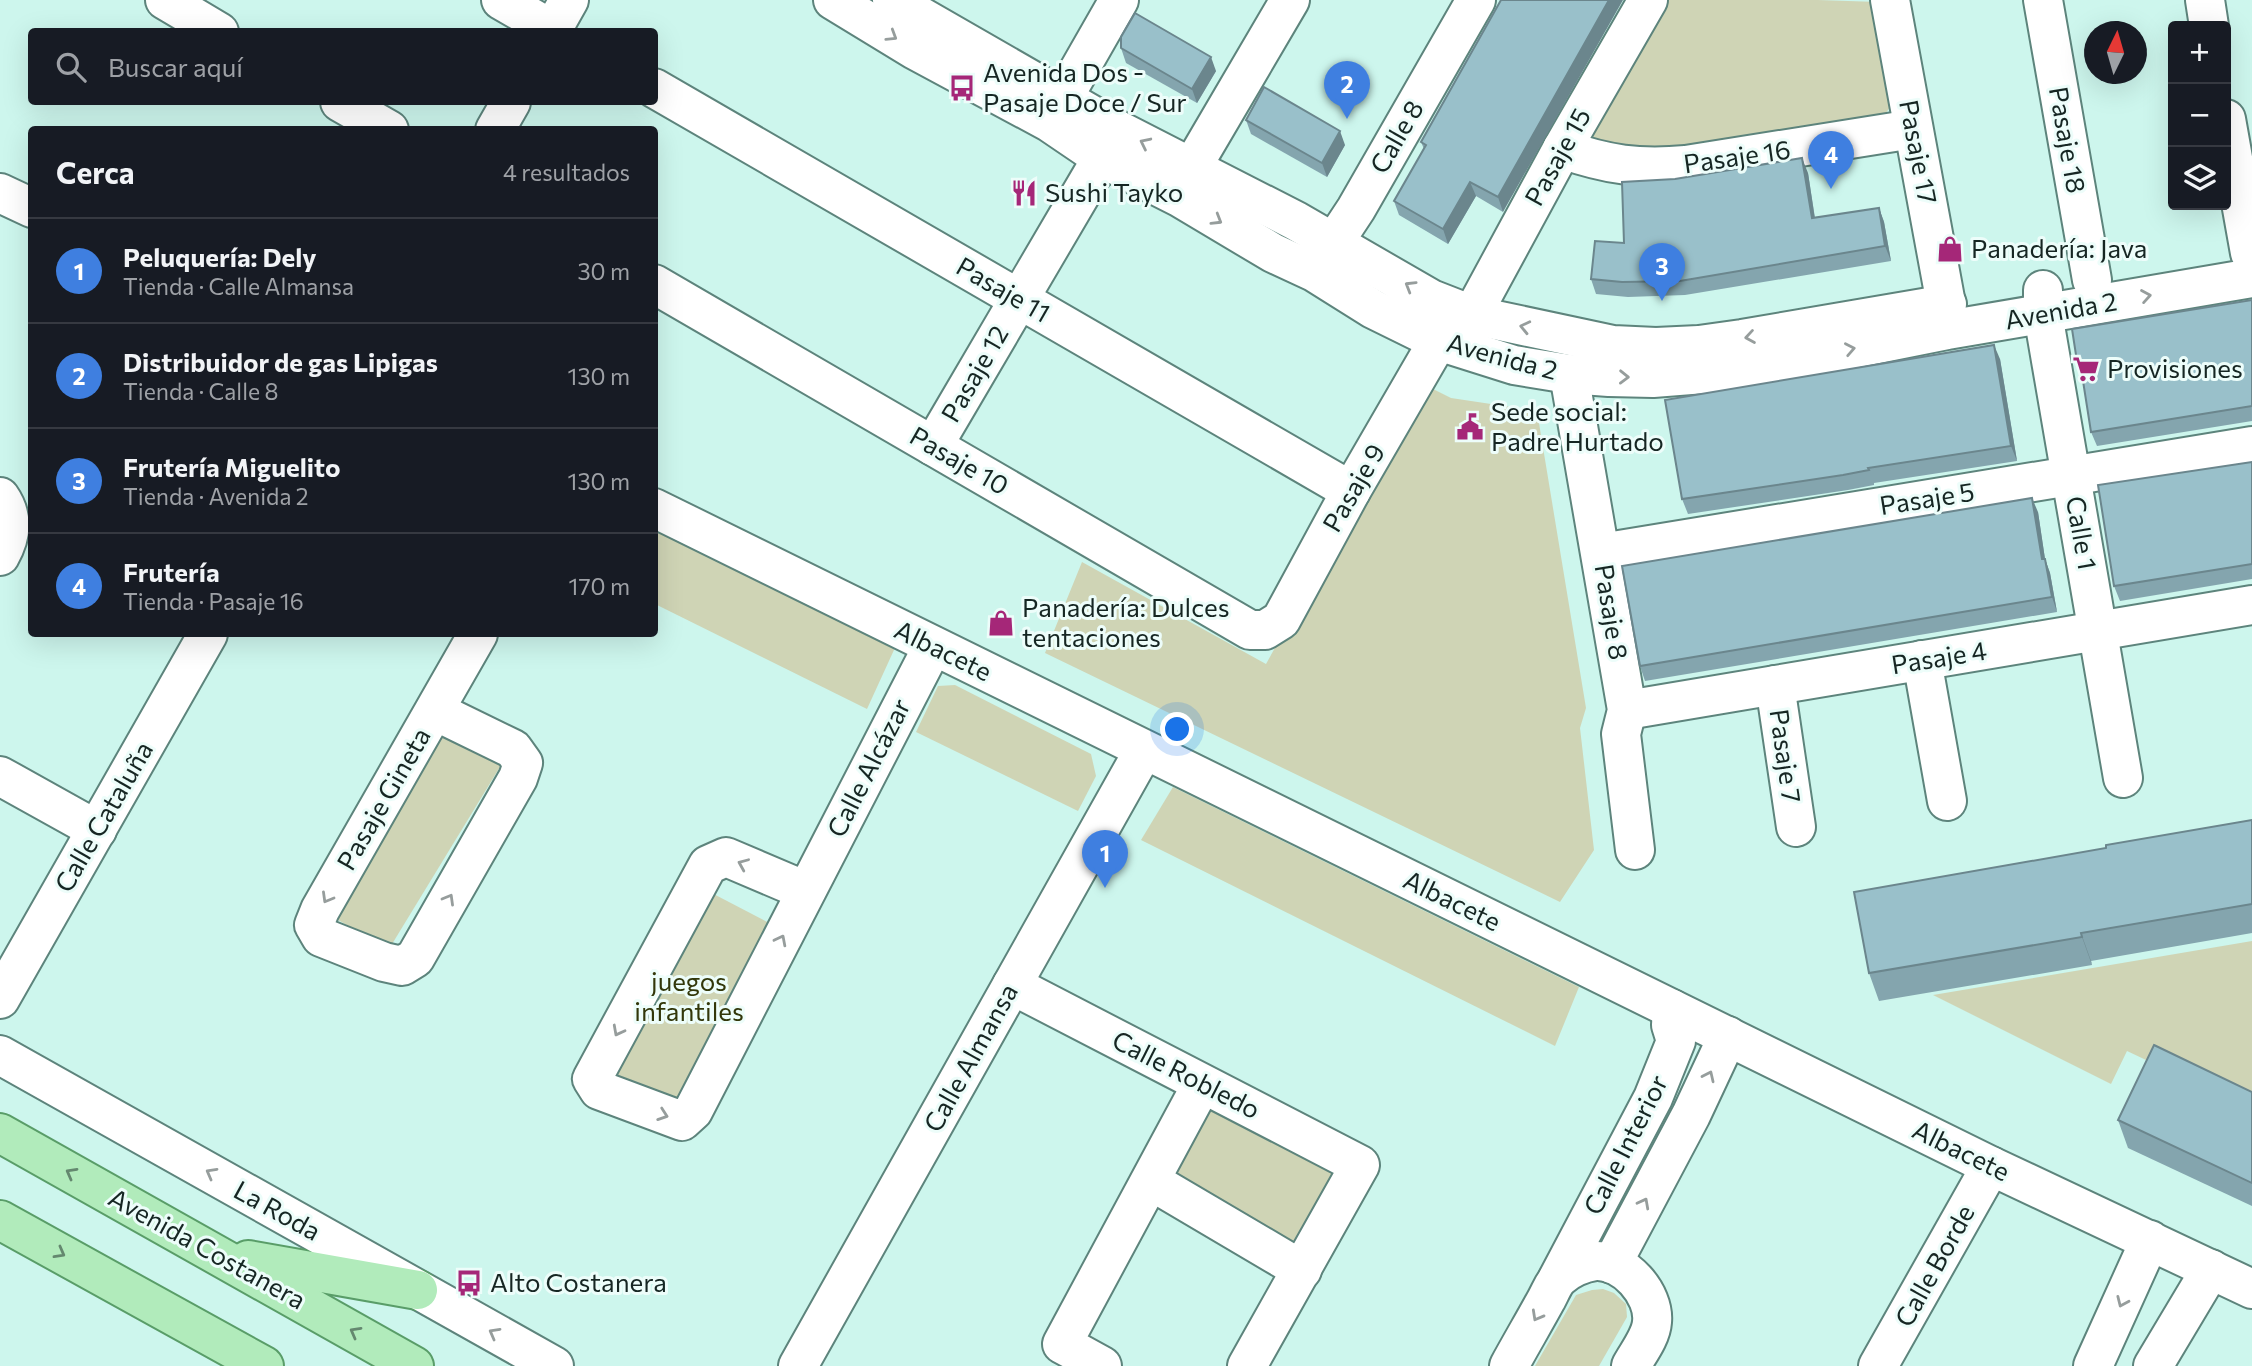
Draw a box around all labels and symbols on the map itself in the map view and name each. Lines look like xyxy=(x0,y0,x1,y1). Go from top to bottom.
north arrow xyxy=(2084,21,2147,84)
one-way arrow xyxy=(884,27,897,40)
place label: Avenida Dos - Pasaje Doce / Sur xyxy=(983,56,1187,117)
pin: 2 xyxy=(1324,61,1370,119)
bus stop icon: Avenida Dos - Pasaje Doce / Sur xyxy=(947,73,977,103)
street label: Pasaje 18 xyxy=(2044,84,2093,195)
street label: Calle 8 xyxy=(1363,94,1429,178)
street label: Pasaje 17 xyxy=(1894,97,1945,206)
street label: Pasaje 15 xyxy=(1517,102,1596,210)
pin: 4 xyxy=(1808,131,1854,189)
street label: Pasaje 16 xyxy=(1681,133,1792,178)
one-way arrow xyxy=(1140,138,1152,152)
place label: Sushi Tayko xyxy=(1045,176,1183,207)
restaurant icon: Sushi Tayko xyxy=(1009,178,1039,208)
one-way arrow xyxy=(1210,211,1223,224)
place label: Panadería: Java xyxy=(1971,232,2147,263)
shop icon: Panadería: Java xyxy=(1935,234,1965,264)
pin: 3 xyxy=(1639,243,1685,301)
street label: Pasaje 11 xyxy=(951,250,1056,328)
one-way arrow xyxy=(1405,282,1418,295)
street label: Avenida 2 xyxy=(2002,284,2119,335)
one-way arrow xyxy=(2140,289,2152,304)
street label: Pasaje 12 xyxy=(934,320,1014,427)
one-way arrow xyxy=(1519,321,1531,335)
street label: Avenida 2 xyxy=(1444,326,1561,385)
one-way arrow xyxy=(1744,329,1756,344)
one-way arrow xyxy=(1844,343,1856,358)
place label: Provisiones xyxy=(2107,352,2243,383)
supermarket icon: Provisiones xyxy=(2071,354,2101,384)
one-way arrow xyxy=(1620,369,1630,385)
place label: Sede social: Padre Hurtado xyxy=(1491,395,1664,456)
public building icon: Sede social: Padre Hurtado xyxy=(1455,412,1485,442)
street label: Pasaje 10 xyxy=(905,419,1015,500)
street label: Pasaje 9 xyxy=(1315,438,1390,537)
street label: Pasaje 5 xyxy=(1877,475,1976,520)
street label: Calle 1 xyxy=(2061,493,2104,572)
street label: Pasaje 8 xyxy=(1590,562,1635,662)
place label: Panadería: Dulces tentaciones xyxy=(1022,591,1230,652)
shop icon: Panadería: Dulces tentaciones xyxy=(986,608,1016,638)
street label: Albacete xyxy=(890,613,997,686)
street label: Pasaje 4 xyxy=(1889,634,1989,679)
street label: Calle Alcázar xyxy=(820,693,916,842)
street label: Pasaje 7 xyxy=(1765,707,1808,805)
your location xyxy=(1160,712,1194,746)
street label: Pasaje Gineta xyxy=(330,722,436,875)
street label: Calle Cataluña xyxy=(47,735,158,897)
pin: 1 xyxy=(1082,830,1128,888)
one-way arrow xyxy=(738,858,750,872)
street label: Albacete xyxy=(1399,863,1506,936)
one-way arrow xyxy=(322,890,335,903)
one-way arrow xyxy=(441,893,454,906)
one-way arrow xyxy=(772,935,786,947)
park label: juegos infantiles xyxy=(634,965,744,1026)
street label: Calle Almansa xyxy=(916,978,1023,1137)
street label: Calle Robledo xyxy=(1108,1023,1266,1124)
one-way arrow xyxy=(613,1024,626,1037)
street label: Calle Interior xyxy=(1576,1069,1673,1219)
one-way arrow xyxy=(1701,1071,1715,1083)
one-way arrow xyxy=(656,1107,669,1121)
street label: Albacete xyxy=(1908,1113,2015,1186)
one-way arrow xyxy=(66,1168,78,1181)
one-way arrow xyxy=(205,1168,218,1181)
street label: La Roda xyxy=(229,1173,326,1246)
street label: Avenida Costanera xyxy=(104,1181,312,1315)
one-way arrow xyxy=(1636,1198,1650,1211)
street label: Calle Borde xyxy=(1888,1199,1980,1332)
one-way arrow xyxy=(52,1245,65,1258)
place label: Alto Costanera xyxy=(490,1266,667,1297)
bus stop icon: Alto Costanera xyxy=(454,1268,484,1298)
one-way arrow xyxy=(2116,1295,2130,1307)
one-way arrow xyxy=(1532,1309,1545,1321)
one-way arrow xyxy=(350,1327,362,1340)
one-way arrow xyxy=(489,1328,502,1341)

